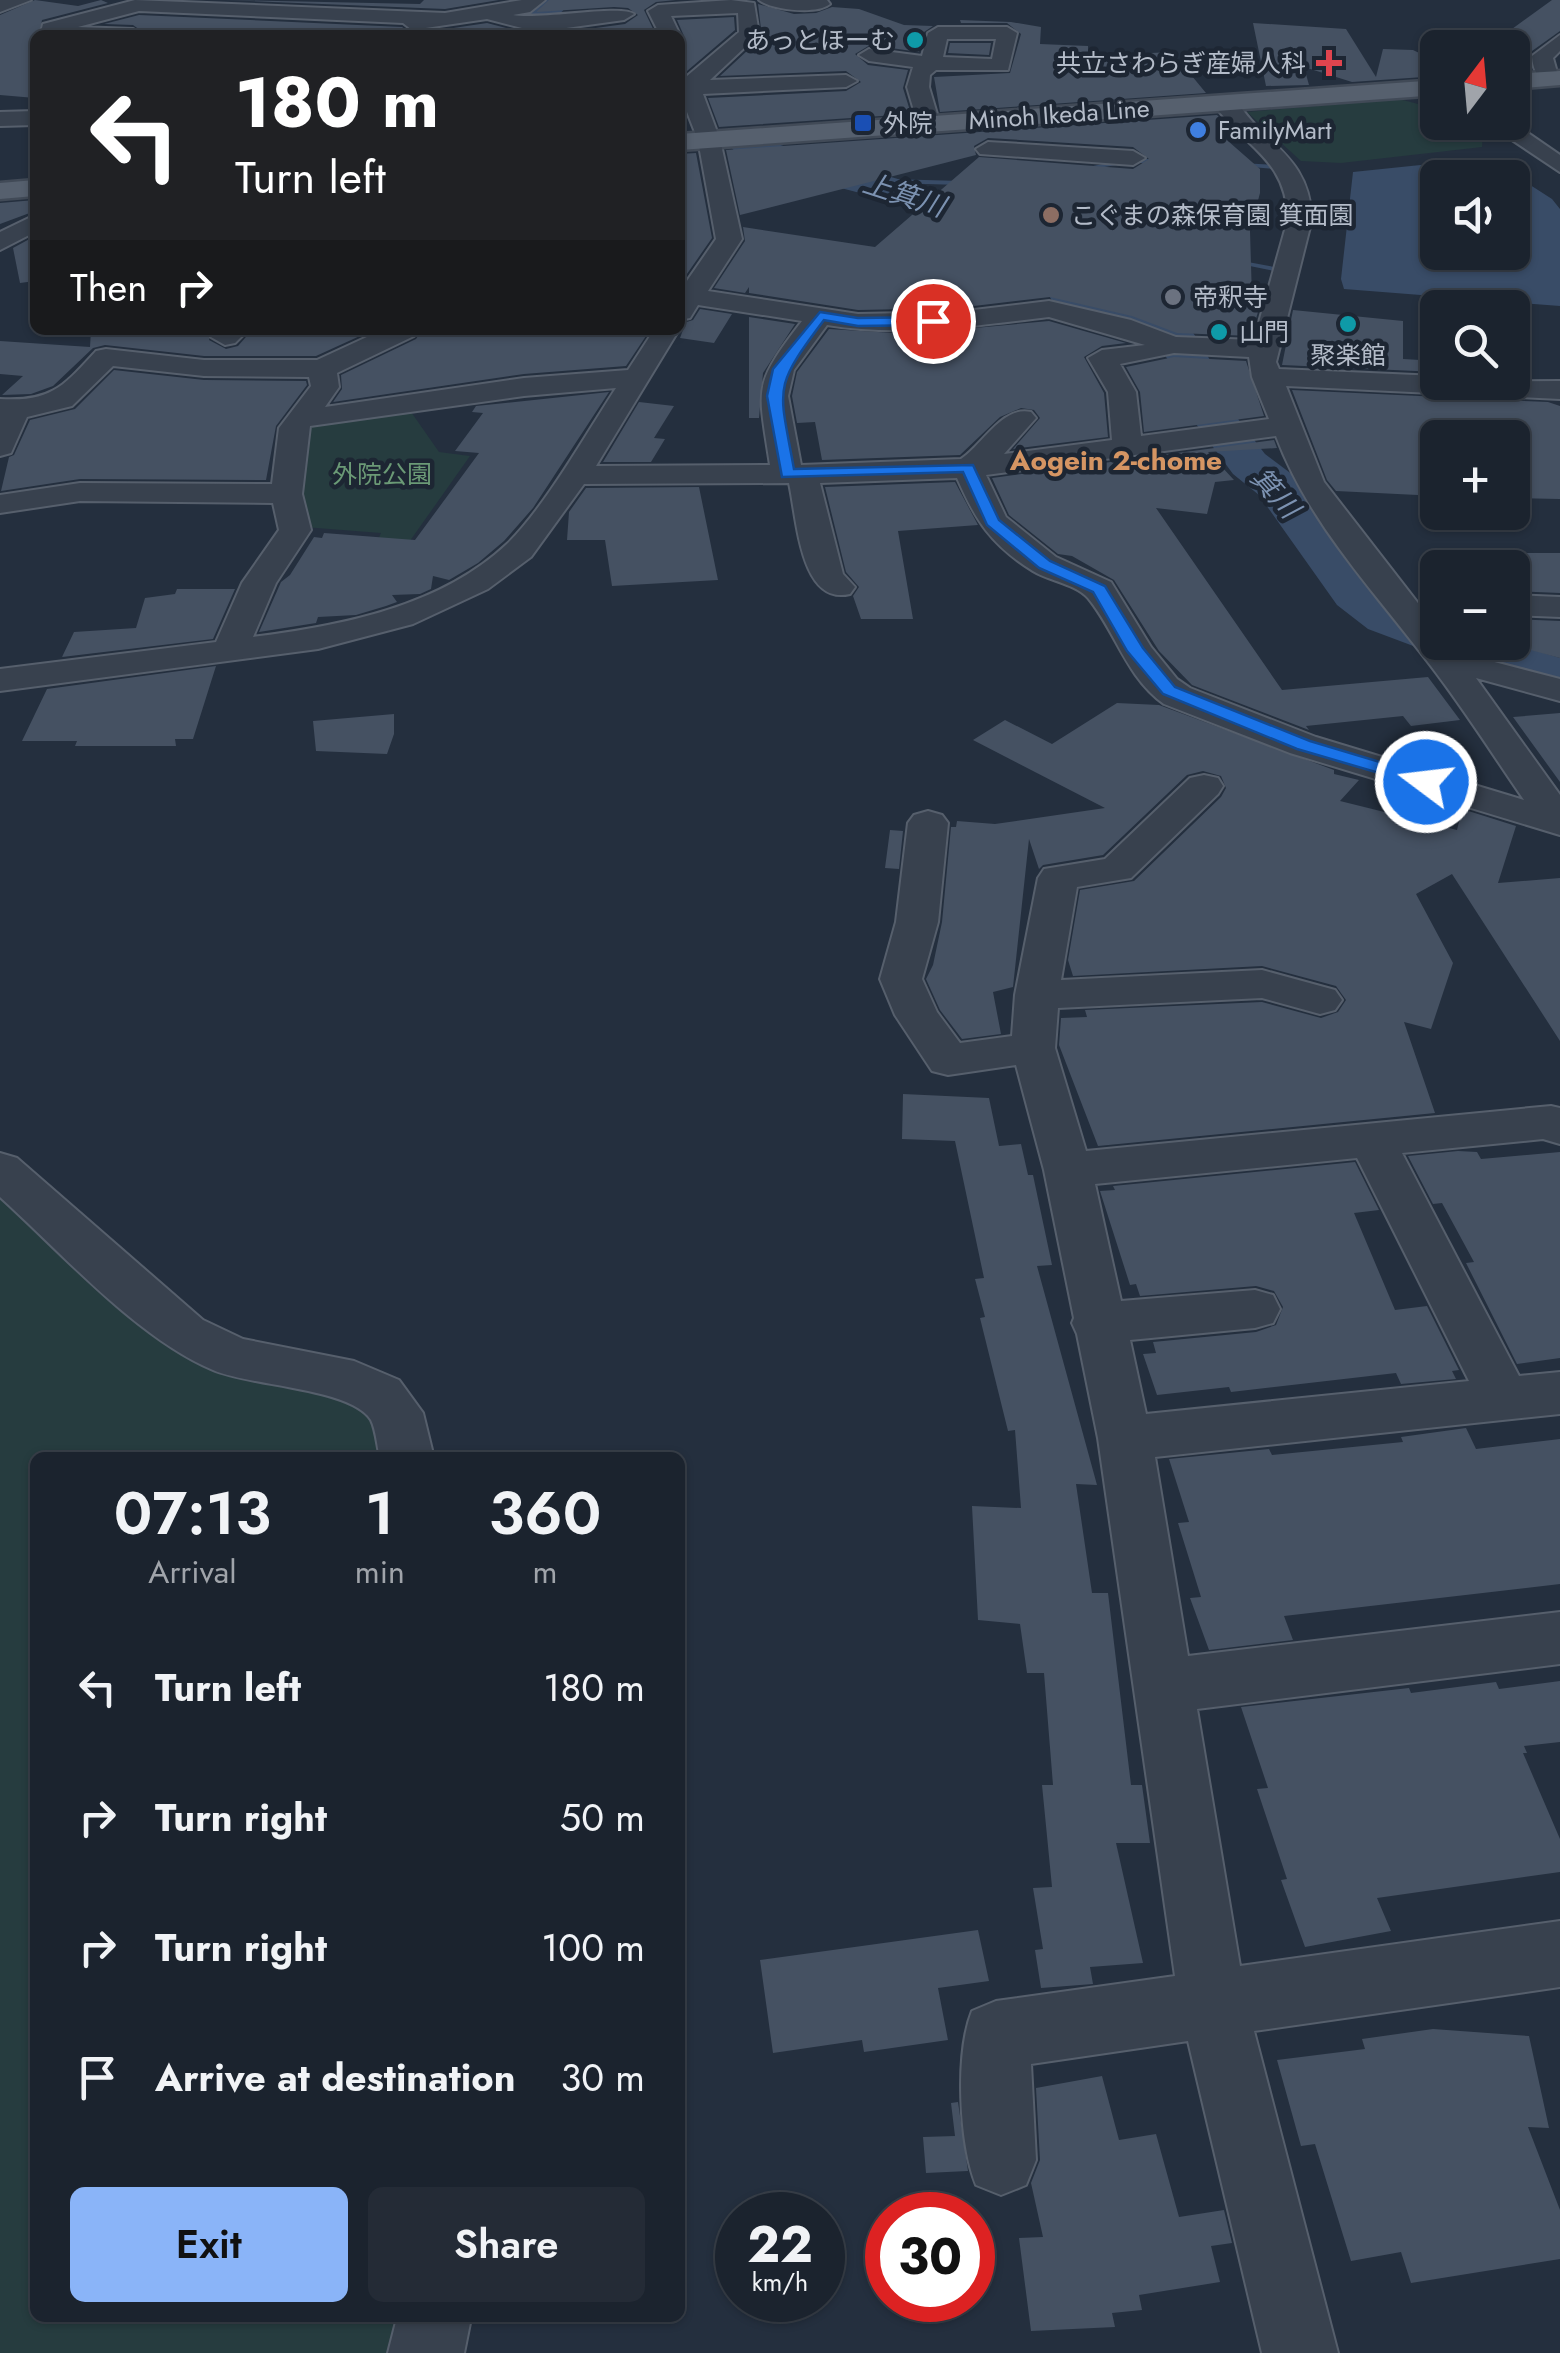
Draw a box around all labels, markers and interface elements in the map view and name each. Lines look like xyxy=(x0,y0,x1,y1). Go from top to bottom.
place label: あっとほーむ xyxy=(745,22,895,58)
marker: あっとほーむ xyxy=(904,29,926,51)
north arrow xyxy=(1420,30,1530,140)
map controls xyxy=(1420,30,1530,660)
place label: 共立さわらぎ産婦人科 xyxy=(1056,45,1306,81)
marker: 共立さわらぎ産婦人科 xyxy=(1316,50,1342,76)
text: 180 m xyxy=(235,52,439,153)
icon: left xyxy=(70,70,200,200)
street label: Minoh Ikeda Line xyxy=(967,90,1151,138)
place label: 外院 xyxy=(883,105,933,141)
marker: 外院 xyxy=(852,112,874,134)
place label: FamilyMart xyxy=(1218,112,1331,148)
marker: FamilyMart xyxy=(1187,119,1209,141)
text: Turn left xyxy=(235,145,386,210)
button: sound xyxy=(1420,160,1530,270)
water label: 上箕川 xyxy=(858,163,953,228)
place label: こぐまの森保育園 箕面園 xyxy=(1071,197,1354,233)
marker: こぐまの森保育園 箕面園 xyxy=(1040,204,1062,226)
text: Then xyxy=(70,260,147,315)
icon: right xyxy=(167,260,222,315)
pin xyxy=(891,279,976,364)
place label: 帝釈寺 xyxy=(1193,279,1268,315)
marker: 帝釈寺 xyxy=(1162,286,1184,308)
button: search xyxy=(1420,290,1530,400)
icon: arrive xyxy=(906,294,961,349)
marker: 聚楽館 xyxy=(1337,313,1359,335)
place label: 山門 xyxy=(1239,314,1289,350)
marker: 山門 xyxy=(1208,321,1230,343)
place label: 聚楽館 xyxy=(1310,337,1386,373)
button: + xyxy=(1420,420,1530,530)
district label: Aogein 2-chome xyxy=(1009,440,1222,481)
park label: 外院公園 xyxy=(332,456,432,492)
water label: 箕川 xyxy=(1241,458,1311,530)
button: − xyxy=(1420,550,1530,660)
position arrow xyxy=(1374,730,1478,834)
text: 07:13 xyxy=(114,1470,271,1557)
text: 1 xyxy=(365,1470,395,1557)
text: 360 xyxy=(489,1470,601,1557)
text: Arrival xyxy=(148,1549,237,1595)
text: min xyxy=(355,1549,405,1595)
text: m xyxy=(532,1549,557,1595)
icon: left xyxy=(70,1660,125,1715)
text: Turn left xyxy=(155,1660,301,1715)
text: 180 m xyxy=(543,1660,645,1715)
icon: right xyxy=(70,1790,125,1845)
text: Turn right xyxy=(155,1790,327,1845)
text: 50 m xyxy=(560,1790,645,1845)
icon: right xyxy=(70,1920,125,1975)
text: Turn right xyxy=(155,1920,327,1975)
text: 100 m xyxy=(541,1920,645,1975)
icon: arrive xyxy=(70,2050,125,2105)
text: Arrive at destination xyxy=(155,2050,516,2105)
text: 30 m xyxy=(560,2050,645,2105)
button: Exit xyxy=(70,2187,348,2302)
button: Share xyxy=(368,2187,645,2302)
speed limit sign: 30 xyxy=(865,2192,995,2322)
text: 22 xyxy=(747,2208,813,2281)
text: km/h xyxy=(752,2264,808,2300)

